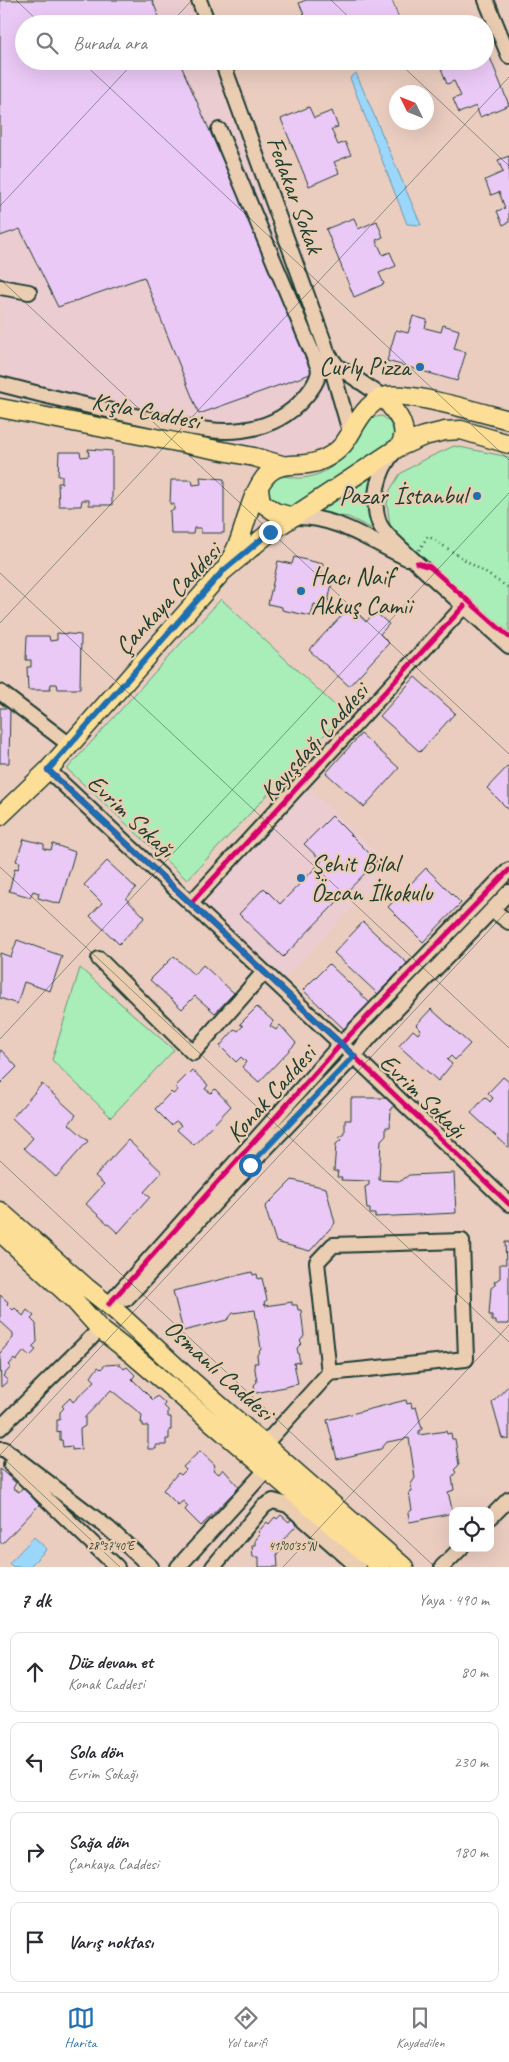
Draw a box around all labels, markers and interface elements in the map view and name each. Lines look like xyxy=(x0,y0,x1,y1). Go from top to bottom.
search box xyxy=(15,15,494,70)
icon: search xyxy=(33,29,61,57)
text: Burada ara xyxy=(73,31,147,55)
north arrow xyxy=(389,85,434,130)
street label: Fedakar Sokak xyxy=(259,132,332,260)
place label: Curly Pizza xyxy=(319,351,413,383)
marker: Curly Pizza xyxy=(414,361,426,373)
street label: Kışla Caddesi xyxy=(89,385,206,438)
place label: Pazar İstanbul xyxy=(339,480,472,512)
marker: Pazar İstanbul xyxy=(471,490,483,502)
route end xyxy=(259,521,282,544)
street label: Çankaya Caddesi xyxy=(108,534,230,662)
place label: Hacı Naif Akkuş Camii xyxy=(311,561,415,622)
marker: Hacı Naif Akkuş Camii xyxy=(295,585,307,597)
street label: Kayışdağı Caddesi xyxy=(253,674,378,808)
street label: Evrim Sokağı xyxy=(80,767,183,866)
place label: Şehit Bilal Özcan İlkokulu xyxy=(311,848,434,909)
marker: Şehit Bilal Özcan İlkokulu xyxy=(295,872,307,884)
street label: Konak Caddesi xyxy=(219,1036,325,1149)
street label: Evrim Sokağı xyxy=(373,1047,474,1146)
route start xyxy=(239,1154,262,1177)
street label: Osmanlı Caddesi xyxy=(157,1312,283,1430)
map controls xyxy=(449,1507,494,1552)
button: locate xyxy=(449,1507,494,1552)
text: 28°37'40"E xyxy=(88,1538,136,1554)
text: 41°00'35"N xyxy=(268,1538,317,1554)
text: 7 dk xyxy=(20,1587,51,1613)
text: Yaya · 490 m xyxy=(418,1590,489,1610)
text: Düz devam et xyxy=(68,1650,153,1674)
icon: ahead xyxy=(21,1658,49,1686)
text: 80 m xyxy=(461,1662,488,1682)
text: Konak Caddesi xyxy=(68,1674,145,1694)
text: Sola dön xyxy=(68,1740,123,1764)
icon: left xyxy=(21,1748,49,1776)
text: 230 m xyxy=(454,1752,488,1772)
text: Evrim Sokağı xyxy=(68,1764,138,1784)
text: Sağa dön xyxy=(68,1830,129,1854)
icon: right xyxy=(21,1838,49,1866)
text: 180 m xyxy=(454,1842,488,1862)
text: Çankaya Caddesi xyxy=(68,1854,159,1874)
icon: arrive xyxy=(21,1928,49,1956)
text: Varış noktası xyxy=(68,1930,153,1954)
tab: Harita xyxy=(65,2004,97,2051)
tab: Yol tarifi xyxy=(226,2004,267,2051)
tab: Kaydedilen xyxy=(396,2004,444,2051)

